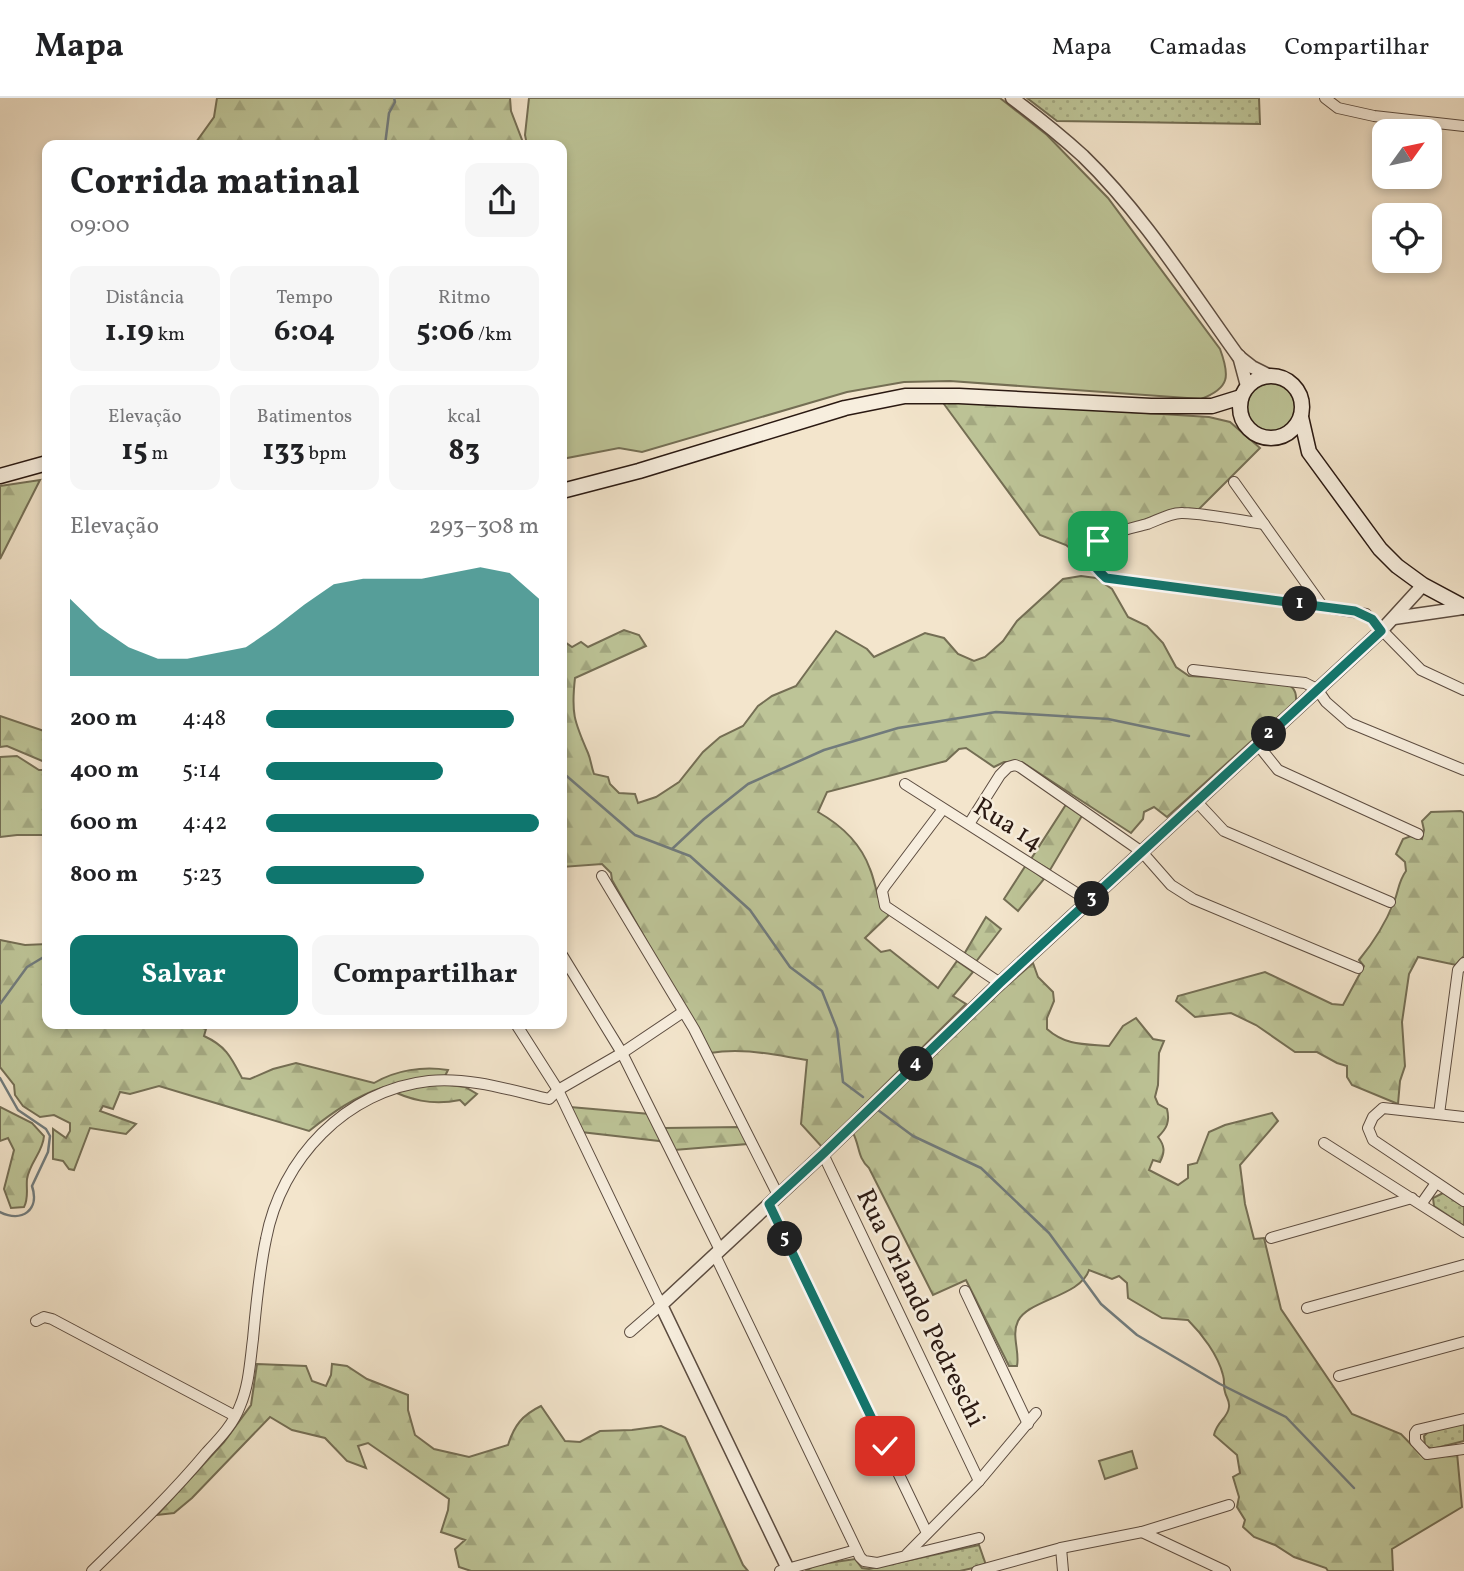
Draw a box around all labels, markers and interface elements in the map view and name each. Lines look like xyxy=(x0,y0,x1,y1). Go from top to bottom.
text: Mapa xyxy=(35,25,124,71)
text: Mapa xyxy=(1052,31,1112,65)
text: Camadas xyxy=(1150,31,1246,65)
text: Compartilhar xyxy=(1284,31,1429,65)
north arrow xyxy=(1372,119,1442,189)
map controls xyxy=(1372,119,1442,273)
text: Corrida matinal xyxy=(70,157,360,210)
button: share xyxy=(465,163,539,237)
button: locate xyxy=(1372,203,1442,273)
text: 09:00 xyxy=(70,210,130,242)
text: Distância xyxy=(105,285,184,311)
text: Tempo xyxy=(276,285,333,311)
text: Ritmo xyxy=(438,285,490,311)
text: 1.19 xyxy=(105,311,154,353)
text: 6:04 xyxy=(274,311,335,353)
text: 5:06 xyxy=(416,311,474,353)
text: km xyxy=(154,322,185,348)
text: /km xyxy=(474,322,512,348)
text: Elevação xyxy=(108,404,182,430)
text: Batimentos xyxy=(257,404,352,430)
text: kcal xyxy=(447,404,481,430)
text: 15 xyxy=(121,430,148,472)
text: 133 xyxy=(262,430,305,472)
text: 83 xyxy=(448,430,480,472)
text: m xyxy=(148,441,168,467)
text: bpm xyxy=(305,441,347,467)
text: Elevação xyxy=(70,511,159,543)
text: 293–308 m xyxy=(429,511,539,543)
pin xyxy=(1068,511,1128,571)
icon: arrive xyxy=(1079,522,1117,560)
pin: 1 xyxy=(1282,587,1318,622)
text: 1 xyxy=(1296,590,1303,616)
text: 200 m xyxy=(70,703,137,735)
text: 4:48 xyxy=(182,703,226,735)
pin: 2 xyxy=(1252,716,1286,752)
text: 2 xyxy=(1264,720,1273,746)
text: 400 m xyxy=(70,755,139,787)
text: 5:14 xyxy=(182,755,221,787)
street label: Rua 14 xyxy=(966,790,1050,860)
text: 600 m xyxy=(70,807,138,839)
text: 4:42 xyxy=(182,807,227,839)
text: 800 m xyxy=(70,859,138,891)
text: 5:23 xyxy=(182,859,222,891)
pin: 3 xyxy=(1074,882,1110,916)
text: 3 xyxy=(1087,885,1096,911)
button: Salvar xyxy=(70,935,298,1015)
button: Compartilhar xyxy=(312,935,539,1015)
pin: 4 xyxy=(898,1046,934,1082)
text: 4 xyxy=(910,1050,921,1076)
street label: Rua Orlando Pedreschi xyxy=(847,1183,993,1433)
pin: 5 xyxy=(768,1222,802,1256)
text: 5 xyxy=(780,1225,789,1251)
pin xyxy=(855,1416,915,1476)
icon: check xyxy=(866,1427,904,1465)

